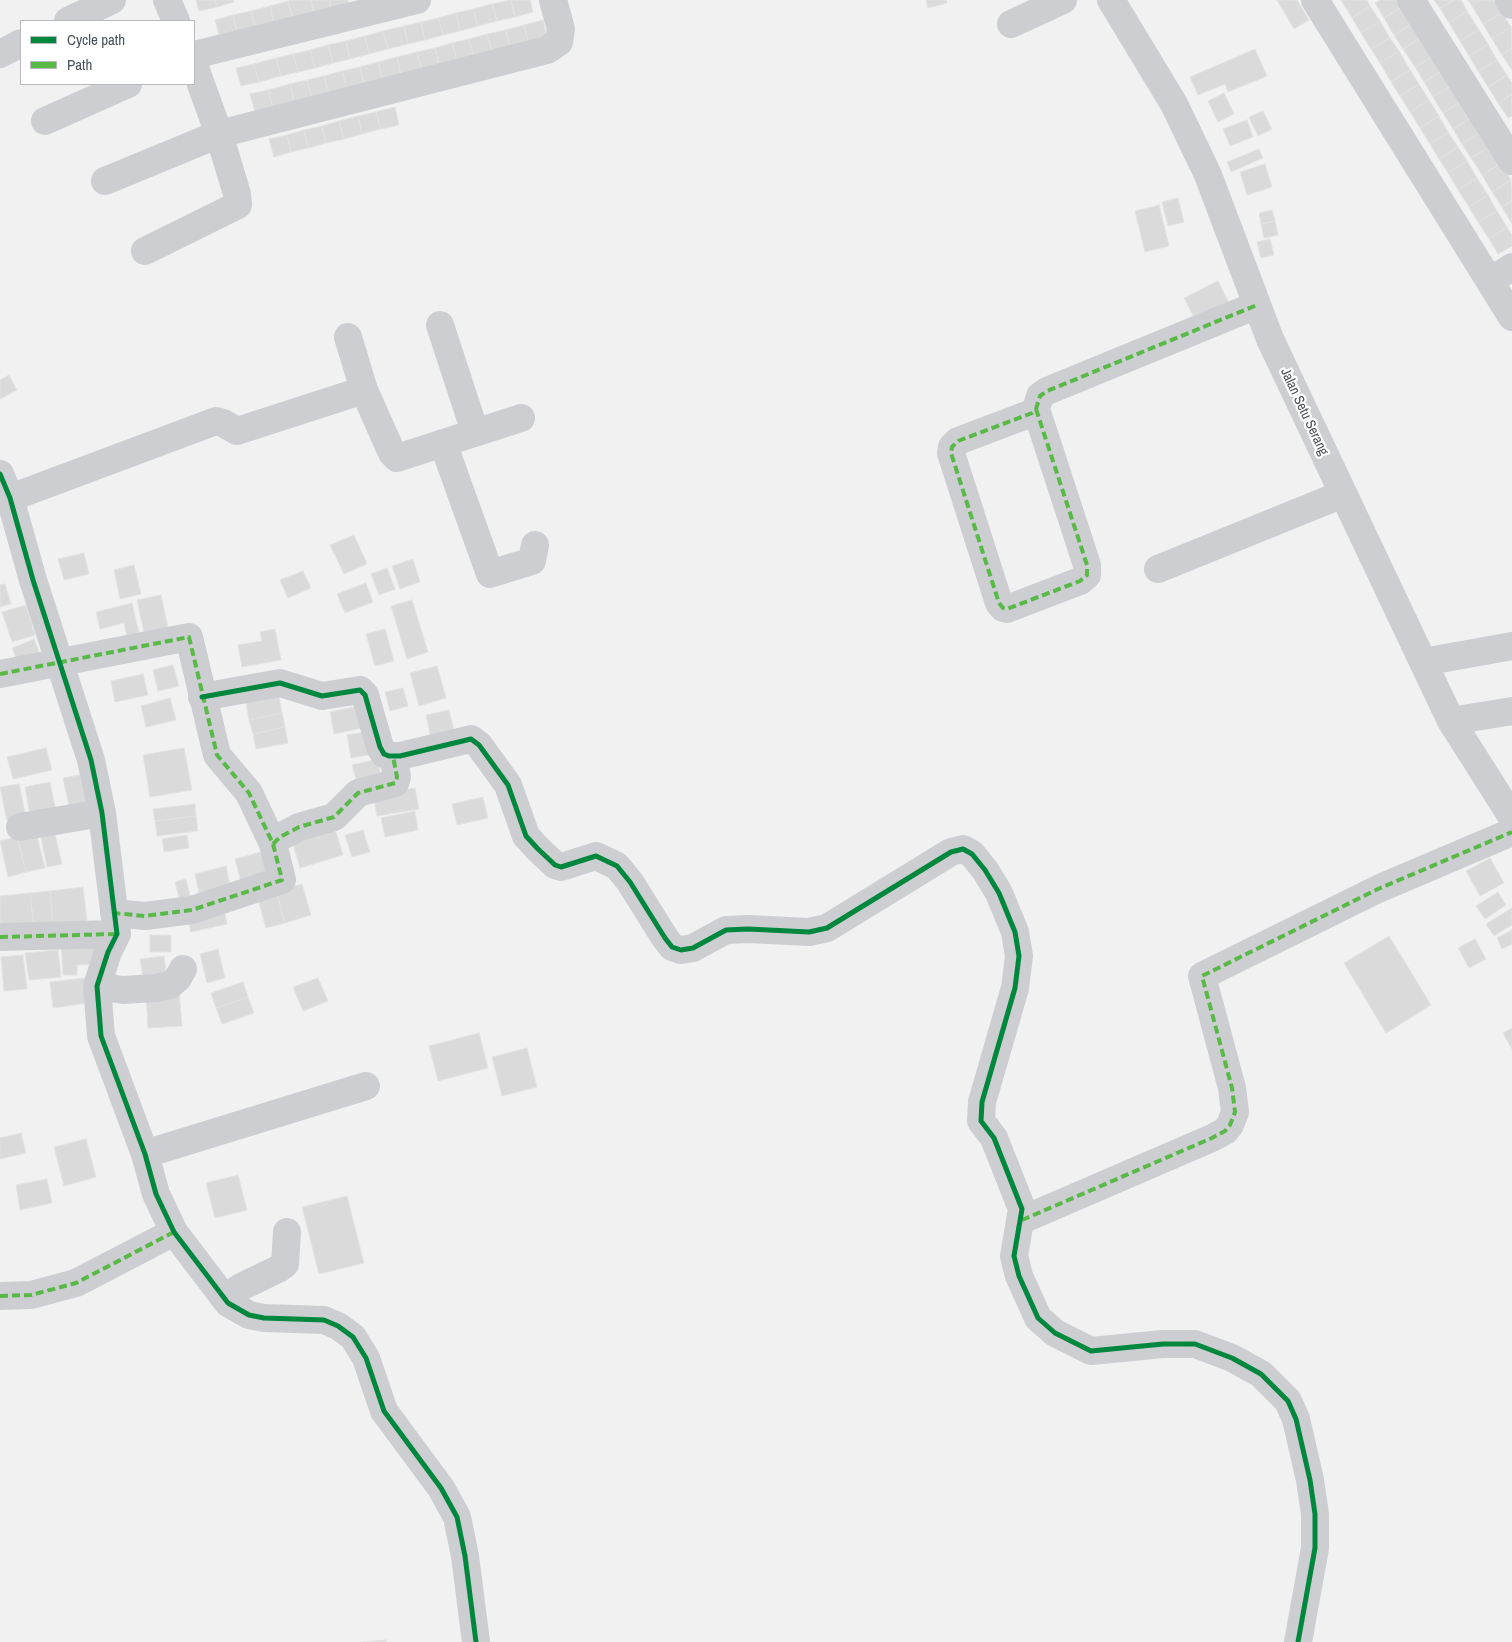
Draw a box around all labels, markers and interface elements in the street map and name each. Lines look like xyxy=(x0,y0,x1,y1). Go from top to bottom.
legend xyxy=(20,20,195,85)
text: Cycle path xyxy=(67,29,125,50)
text: Path xyxy=(67,54,92,75)
street label: Jalan Setu Serang xyxy=(1276,366,1332,458)

